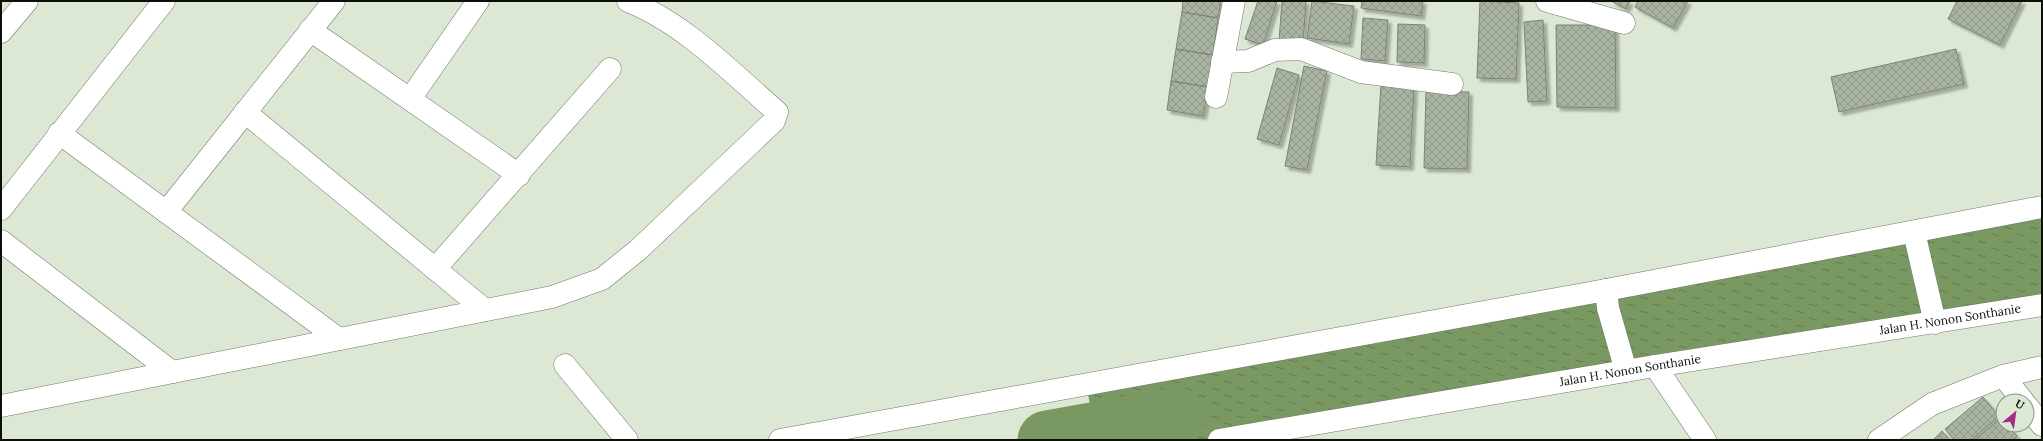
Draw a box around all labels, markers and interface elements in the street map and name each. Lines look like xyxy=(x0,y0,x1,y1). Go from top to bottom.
street label: Jalan H. Nonon Sonthanie xyxy=(1877,300,2022,338)
street label: Jalan H. Nonon Sonthanie xyxy=(1557,351,1702,389)
north arrow xyxy=(1995,393,2035,433)
text: U xyxy=(2013,396,2027,413)

